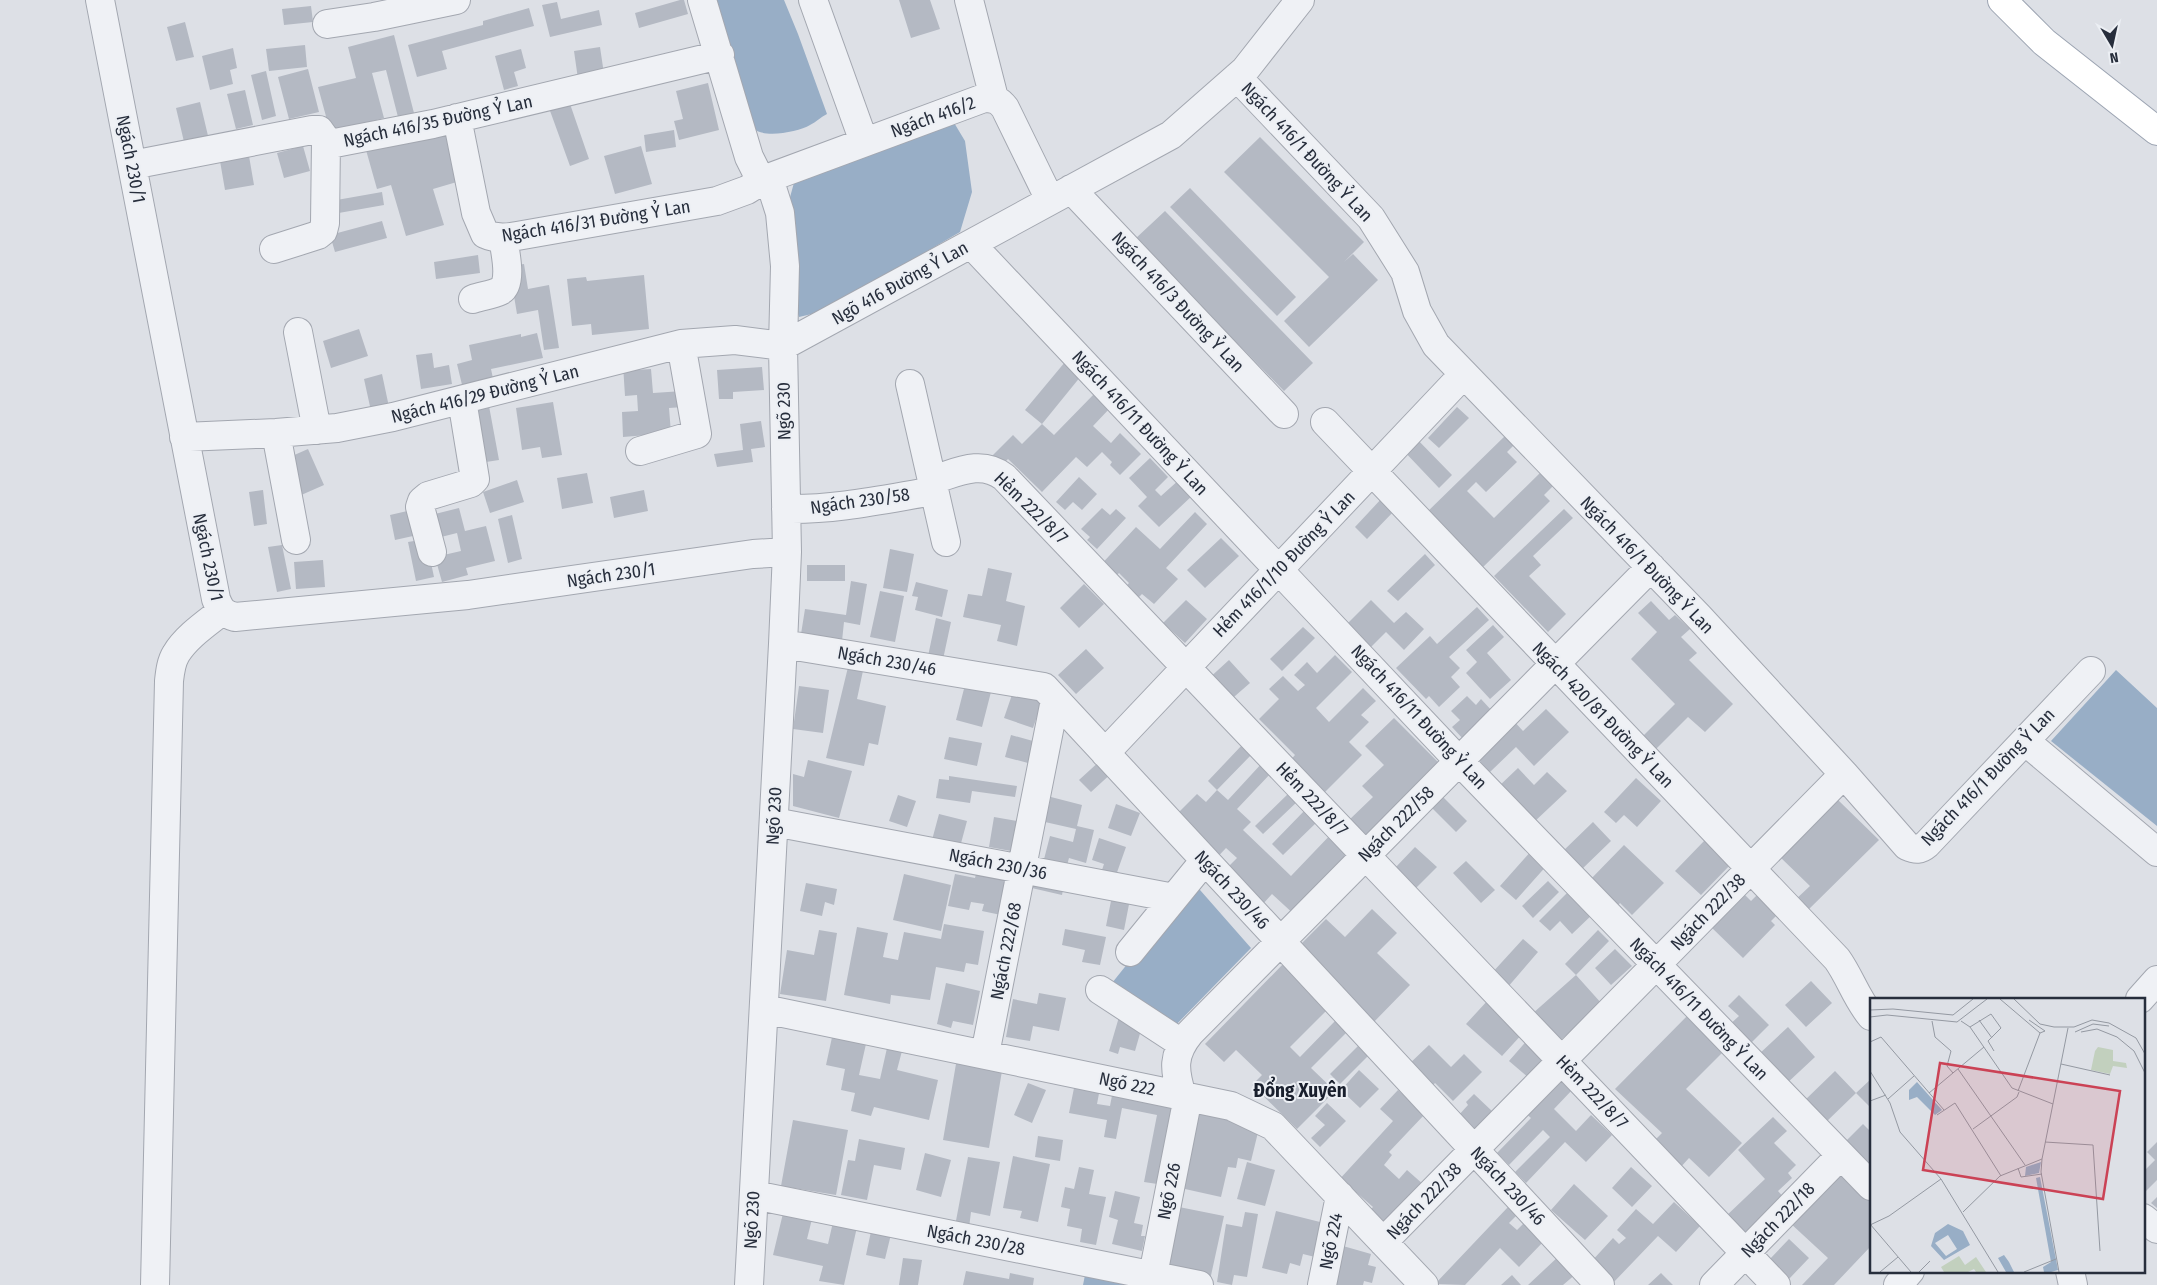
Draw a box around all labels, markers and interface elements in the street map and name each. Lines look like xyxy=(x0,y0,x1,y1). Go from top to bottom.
north arrow xyxy=(2087,20,2137,70)
text: N xyxy=(2108,48,2119,66)
street label: Ngách 416/1 Đường Ỷ Lan xyxy=(1237,77,1378,226)
street label: Ngách 416/35 Đường Ỷ Lan xyxy=(341,89,535,152)
street label: Ngách 416/2 xyxy=(888,92,978,142)
street label: Ngách 230/1 xyxy=(112,113,150,205)
street label: Ngách 416/31 Đường Ỷ Lan xyxy=(500,194,692,247)
street label: Ngách 416/3 Đường Ỷ Lan xyxy=(1107,226,1250,377)
street label: Ngõ 416 Đường Ỷ Lan xyxy=(828,236,972,330)
street label: Ngách 416/11 Đường Ỷ Lan xyxy=(1067,346,1213,500)
street label: Ngách 416/29 Đường Ỷ Lan xyxy=(389,359,581,428)
street label: Ngõ 230 xyxy=(772,382,796,440)
street label: Hẻm 222/8/7 xyxy=(989,467,1073,549)
street label: Ngách 230/58 xyxy=(809,483,911,519)
street label: Hẻm 416/1/10 Đường Ỷ Lan xyxy=(1208,486,1360,642)
street label: Ngách 416/1 Đường Ỷ Lan xyxy=(1576,491,1719,638)
street label: Ngách 230/1 xyxy=(188,511,228,603)
street label: Ngách 230/1 xyxy=(565,558,657,592)
street label: Ngách 420/81 Đường Ỷ Lan xyxy=(1528,637,1679,793)
street label: Ngách 416/11 Đường Ỷ Lan xyxy=(1346,640,1492,794)
street label: Ngách 230/46 xyxy=(836,641,938,681)
street label: Ngách 416/1 Đường Ỷ Lan xyxy=(1916,703,2059,850)
street label: Hẻm 222/8/7 xyxy=(1271,757,1353,841)
street label: Ngách 222/58 xyxy=(1353,781,1439,867)
street label: Ngõ 230 xyxy=(761,786,787,846)
street label: Ngách 230/36 xyxy=(947,844,1049,884)
street label: Ngách 230/46 xyxy=(1190,846,1274,934)
street label: Ngách 222/38 xyxy=(1666,869,1750,955)
street label: Ngách 222/68 xyxy=(986,900,1026,1002)
street label: Ngách 416/11 Đường Ỷ Lan xyxy=(1625,933,1773,1085)
inset map xyxy=(1870,998,2144,1272)
street label: Hẻm 222/8/7 xyxy=(1551,1050,1633,1134)
street label: Ngõ 222 xyxy=(1097,1067,1157,1101)
district label: Đổng Xuyên xyxy=(1253,1076,1347,1102)
street label: Ngách 230/46 xyxy=(1466,1142,1550,1230)
street label: Ngách 222/38 xyxy=(1382,1158,1466,1244)
street label: Ngõ 226 xyxy=(1153,1161,1185,1221)
street label: Ngách 222/18 xyxy=(1737,1178,1819,1262)
street label: Ngõ 230 xyxy=(739,1190,765,1250)
street label: Ngõ 224 xyxy=(1315,1211,1347,1271)
street label: Ngách 230/28 xyxy=(925,1220,1027,1260)

